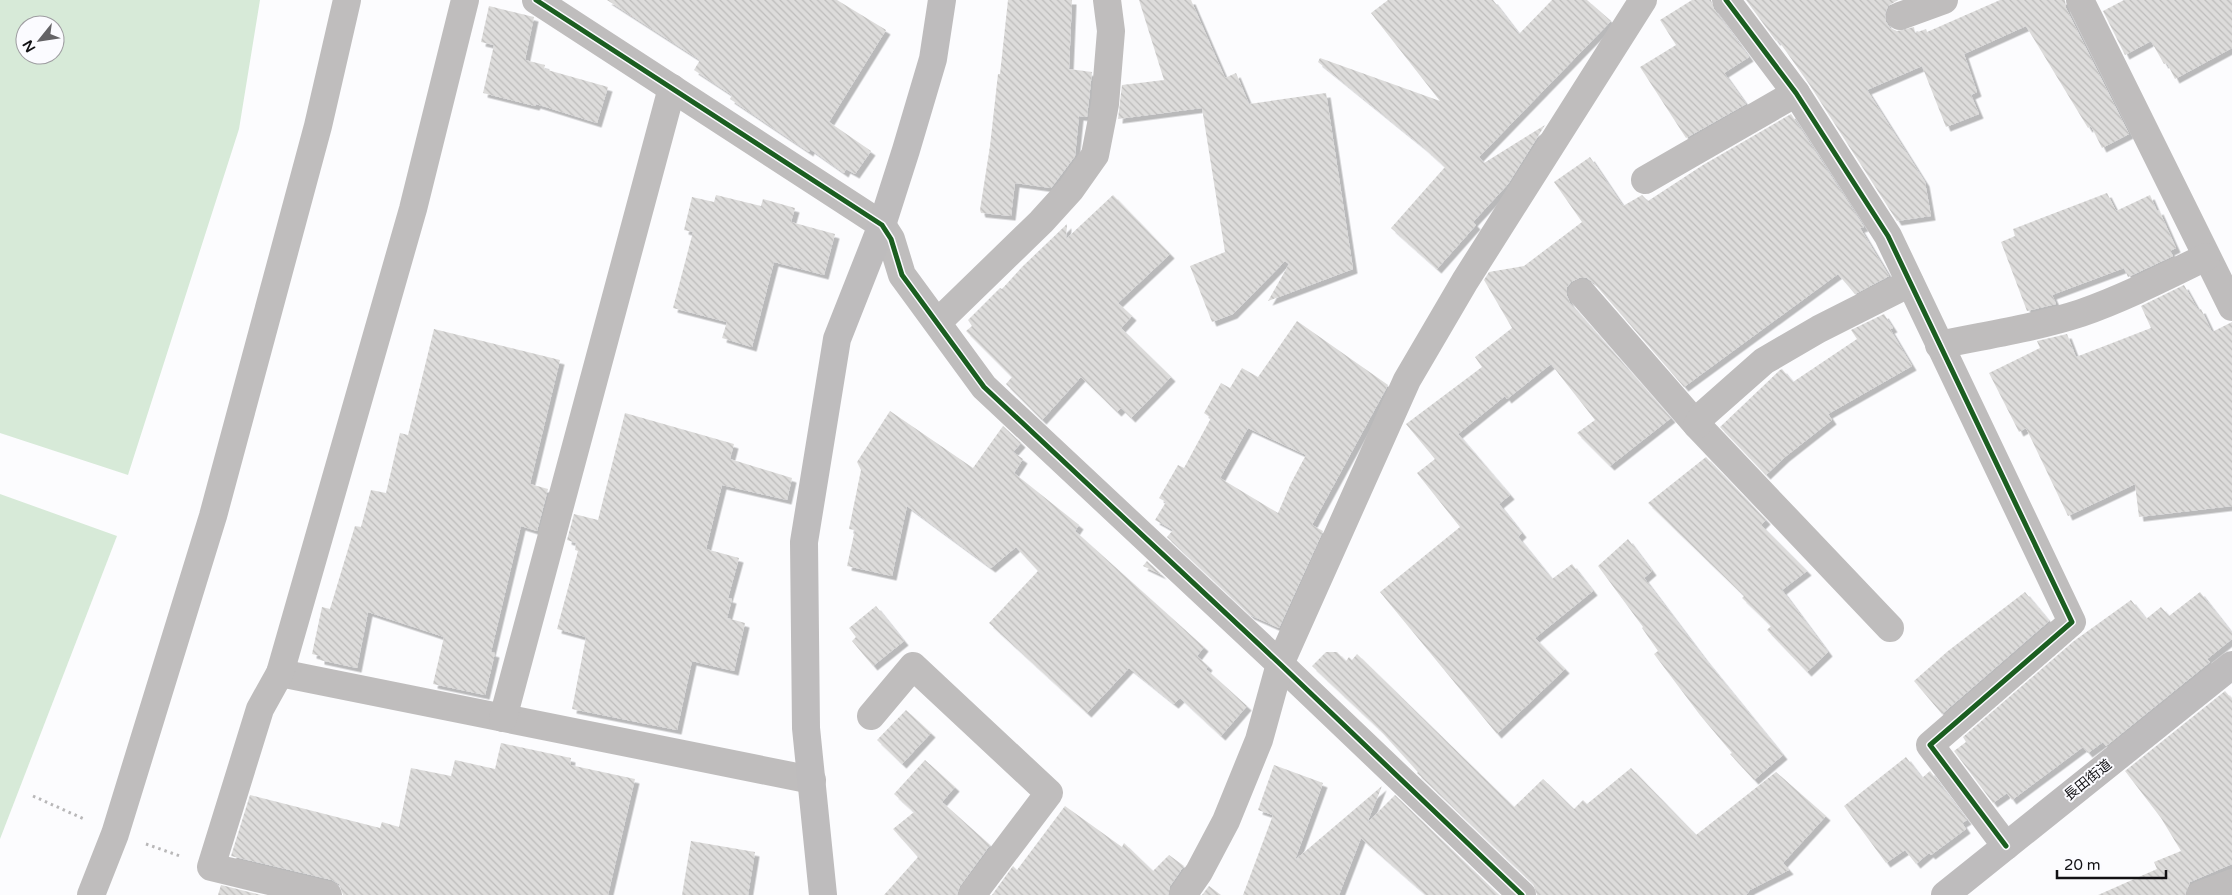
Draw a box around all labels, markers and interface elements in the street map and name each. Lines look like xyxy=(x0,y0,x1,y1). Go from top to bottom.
north arrow xyxy=(15,15,65,65)
text: N xyxy=(19,37,39,55)
street label: 長田街道 xyxy=(2061,756,2115,804)
scale bar xyxy=(2057,848,2166,880)
text: 20 m xyxy=(2064,856,2101,874)

